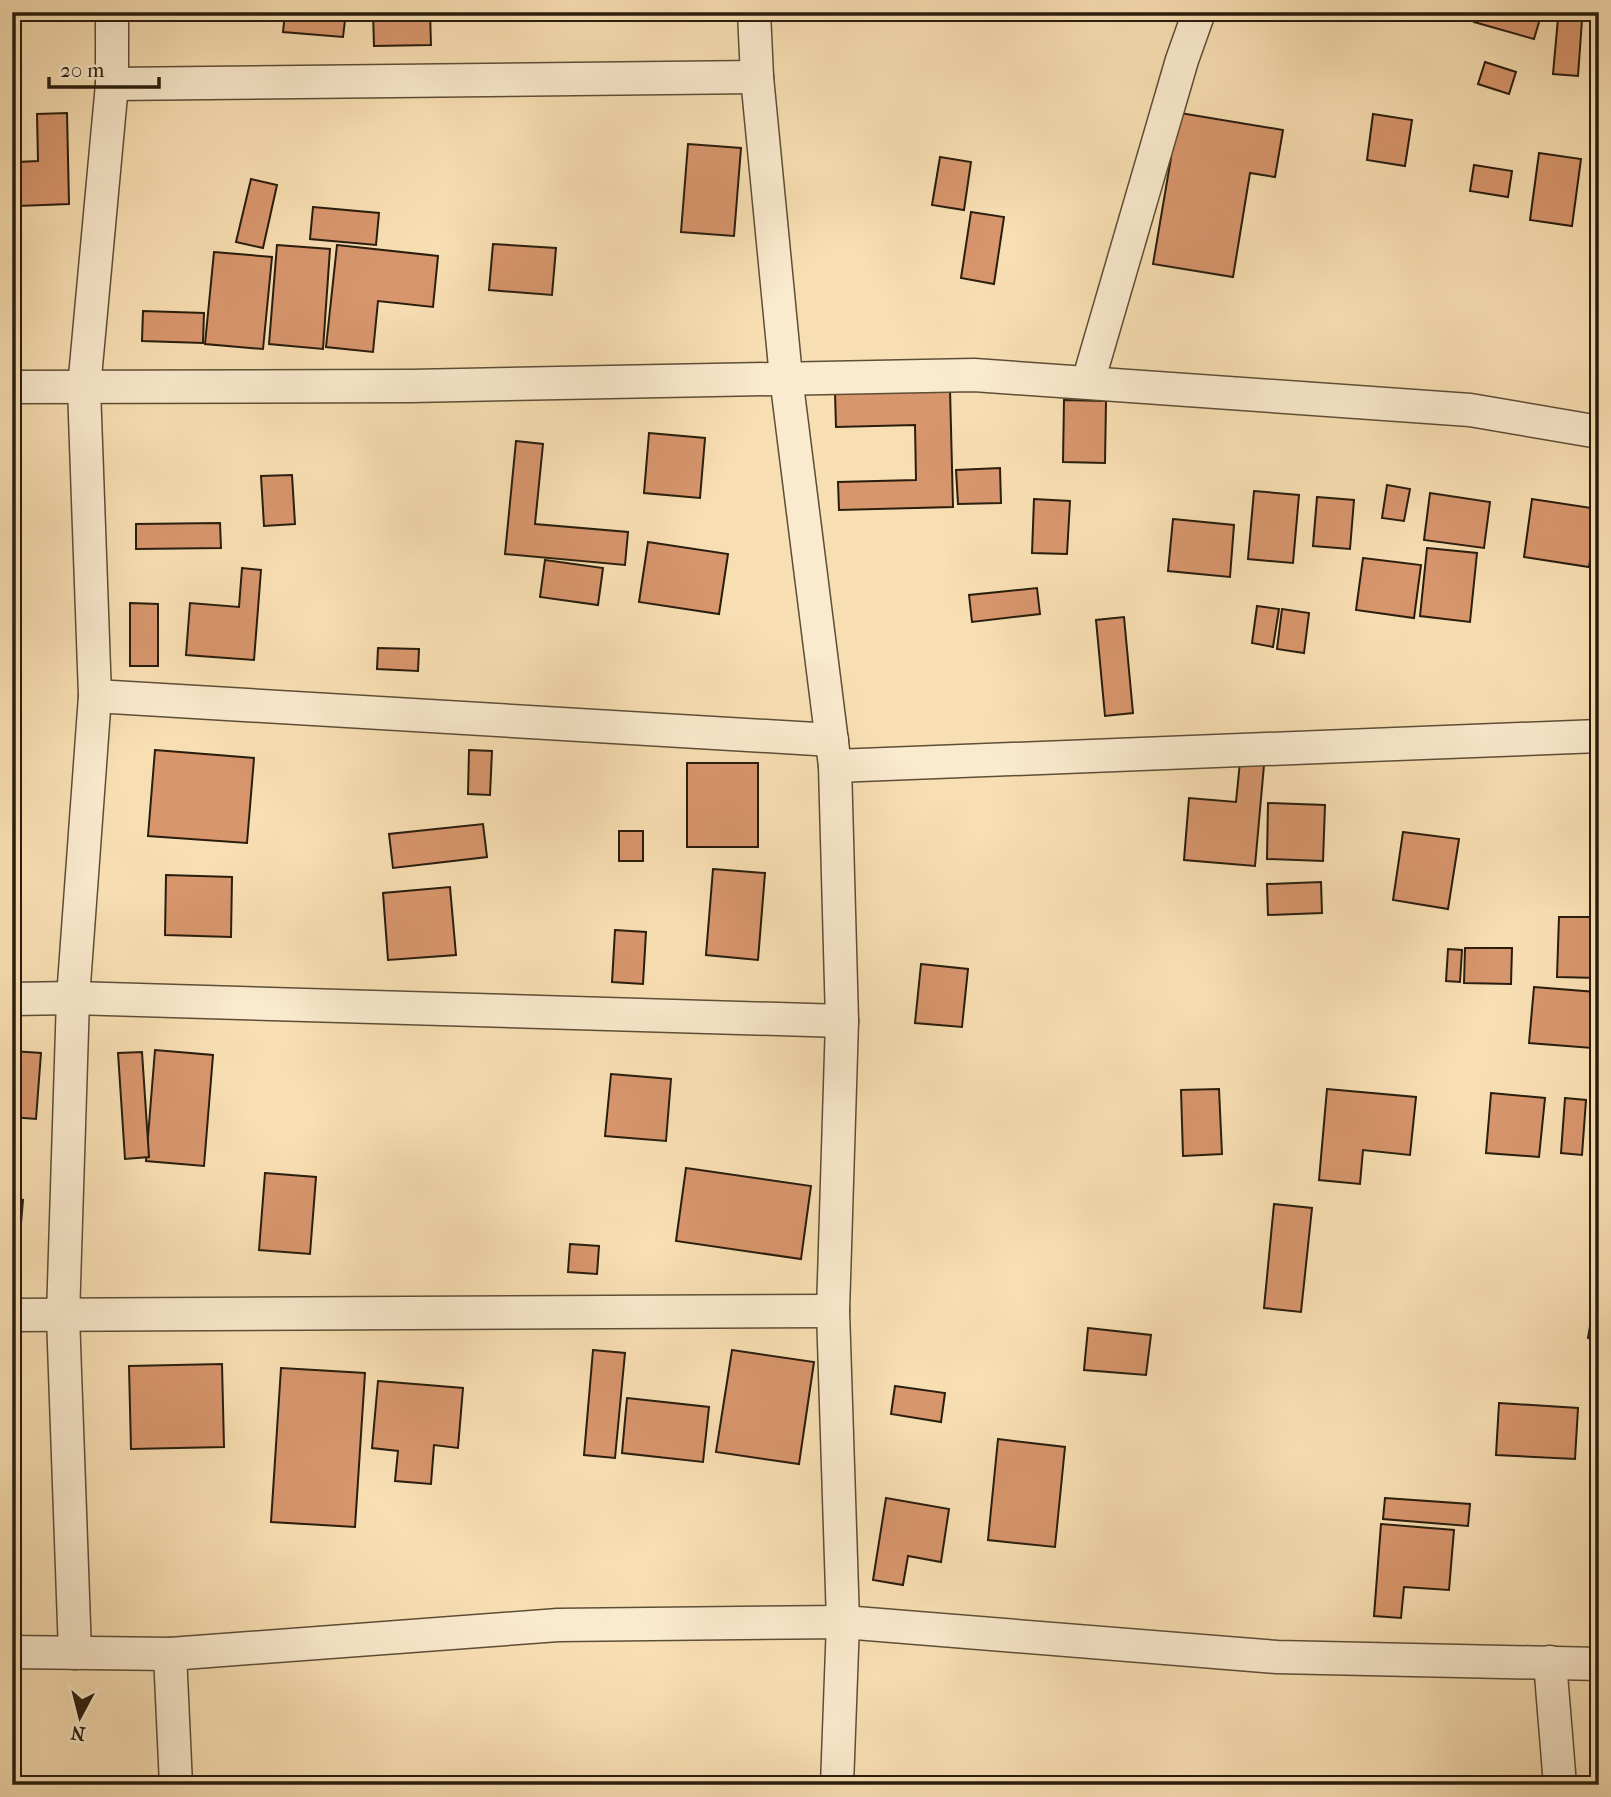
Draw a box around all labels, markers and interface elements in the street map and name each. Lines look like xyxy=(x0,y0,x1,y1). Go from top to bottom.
scale bar xyxy=(49,46,159,90)
text: 20 m xyxy=(60,58,105,82)
north arrow xyxy=(46,1682,116,1752)
text: N xyxy=(69,1721,87,1745)

